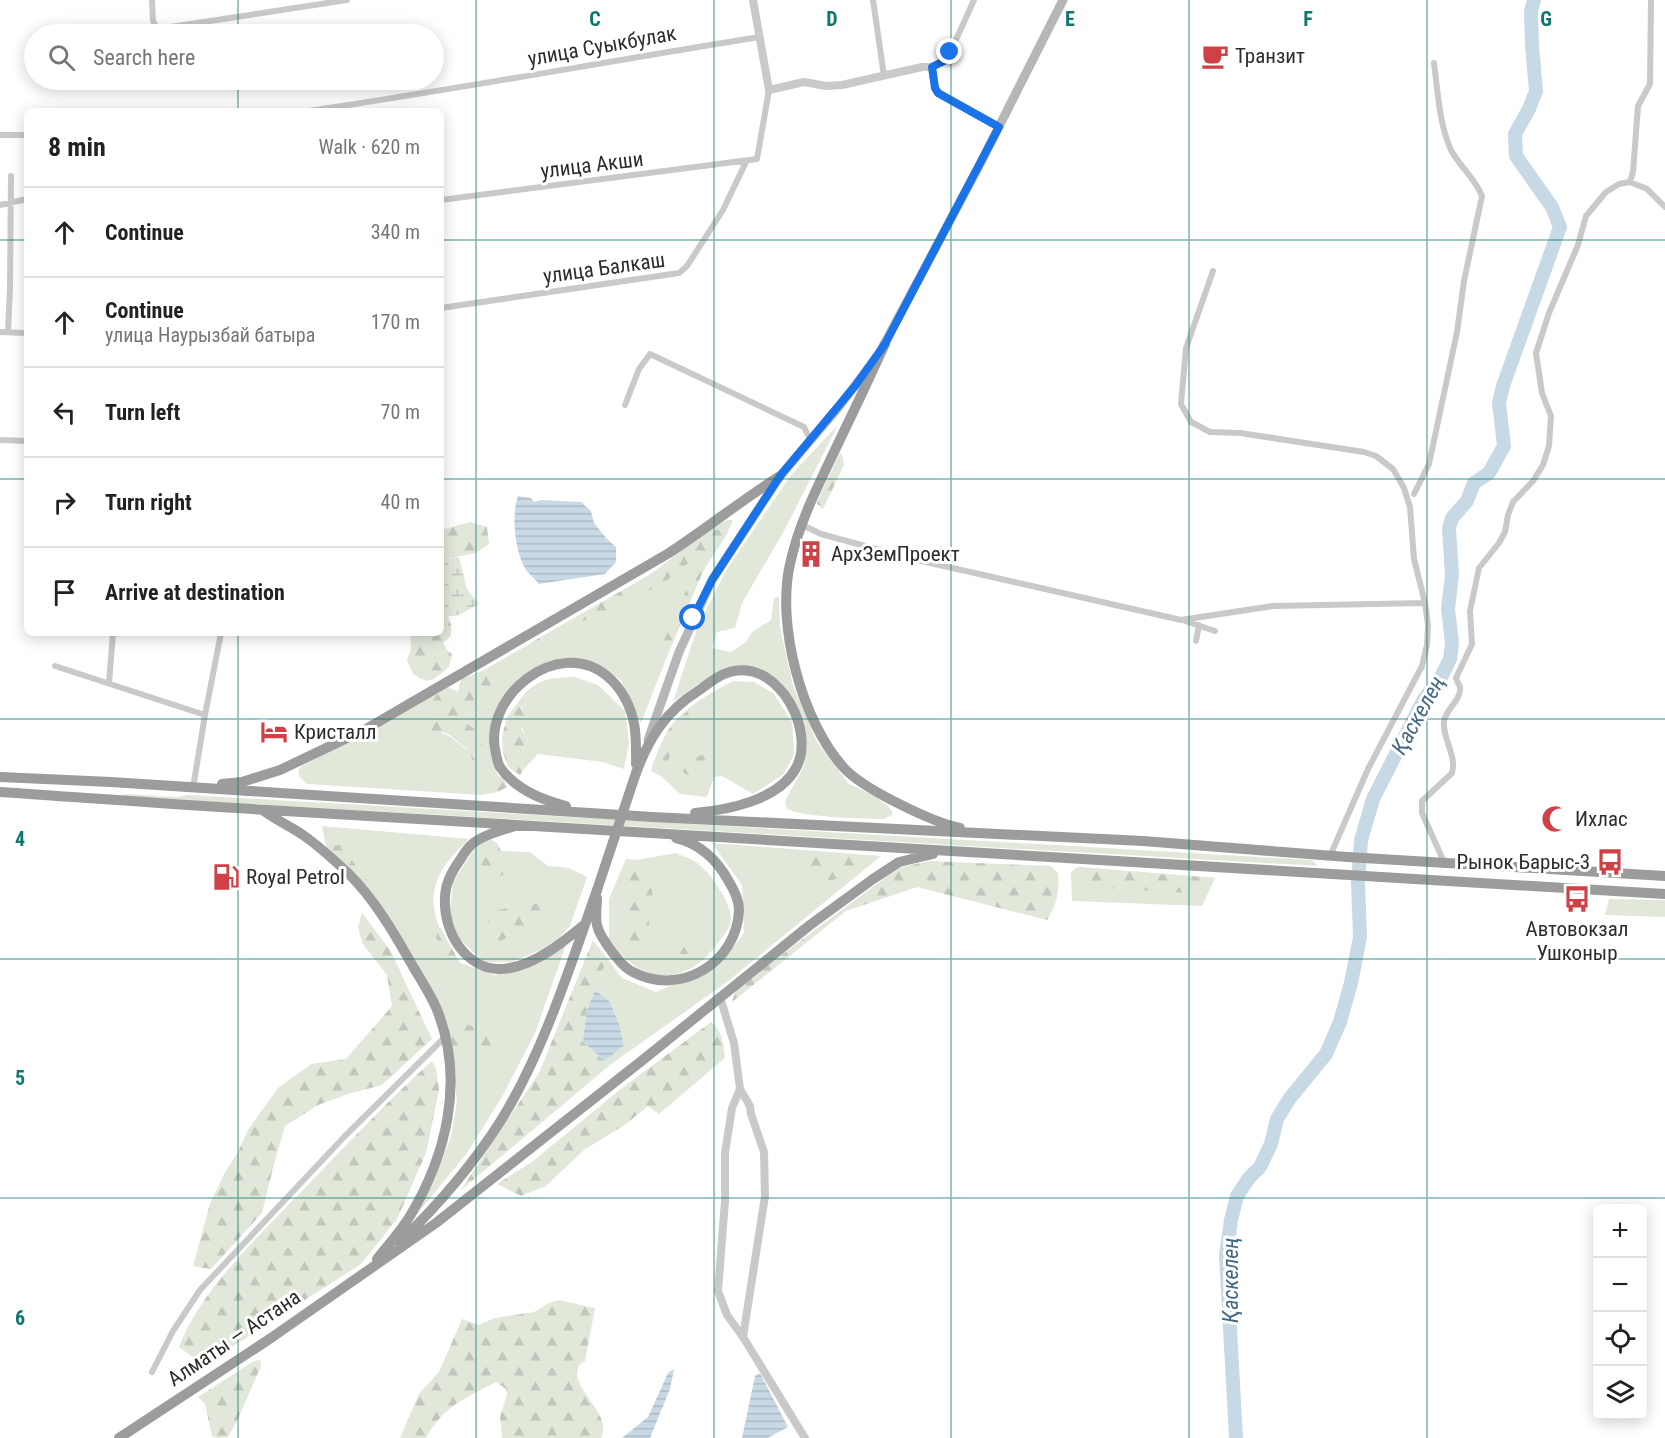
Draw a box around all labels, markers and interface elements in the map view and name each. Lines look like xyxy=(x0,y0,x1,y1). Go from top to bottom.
text: C xyxy=(589,7,601,31)
text: D xyxy=(826,7,838,31)
text: E xyxy=(1065,7,1075,31)
text: F xyxy=(1303,7,1313,31)
text: G xyxy=(1540,7,1552,31)
street label: улица Суыкбулак xyxy=(526,21,678,71)
search box xyxy=(24,24,444,90)
route end xyxy=(936,38,962,64)
icon: search xyxy=(45,41,78,74)
cafe icon: Транзит xyxy=(1200,41,1230,71)
place label: Транзит xyxy=(1235,44,1305,68)
text: Search here xyxy=(93,45,195,70)
text: 8 min xyxy=(48,132,106,162)
text: Walk · 620 m xyxy=(319,135,420,159)
street label: улица Акши xyxy=(539,147,645,183)
icon: ahead xyxy=(48,216,81,249)
text: Continue xyxy=(105,220,184,245)
text: 340 m xyxy=(371,220,420,244)
street label: улица Балкаш xyxy=(541,248,667,288)
text: Continue xyxy=(105,298,184,323)
icon: ahead xyxy=(48,306,81,339)
text: 170 m xyxy=(371,310,420,334)
text: улица Наурызбай батыра xyxy=(105,323,315,347)
icon: left xyxy=(48,396,81,429)
text: Turn left xyxy=(105,400,180,425)
text: 70 m xyxy=(381,400,420,424)
icon: right xyxy=(48,486,81,519)
text: Turn right xyxy=(105,490,192,515)
text: 40 m xyxy=(381,490,420,514)
building icon: АрхЗемПроект xyxy=(796,539,826,569)
place label: АрхЗемПроект xyxy=(831,542,960,566)
icon: arrive xyxy=(48,576,81,609)
text: Arrive at destination xyxy=(105,580,285,605)
route start xyxy=(679,604,705,630)
water label: Қаскелең xyxy=(1386,671,1450,759)
hotel icon: Кристалл xyxy=(259,717,289,747)
place label: Кристалл xyxy=(294,720,377,744)
mosque icon: Ихлас xyxy=(1540,804,1570,834)
place label: Ихлас xyxy=(1575,807,1628,831)
text: 4 xyxy=(15,827,25,851)
bus stop icon: Рынок Барыс-3 xyxy=(1595,847,1625,877)
place label: Рынок Барыс-3 xyxy=(1456,850,1590,874)
fuel station icon: Royal Petrol xyxy=(211,862,241,892)
place label: Royal Petrol xyxy=(246,865,345,889)
bus stop icon: Автовокзал Ушконыр xyxy=(1562,884,1592,914)
place label: Автовокзал Ушконыр xyxy=(1526,917,1628,965)
text: 5 xyxy=(15,1066,25,1090)
map controls xyxy=(1593,1204,1647,1420)
button: + xyxy=(1593,1204,1647,1258)
water label: Қаскелең xyxy=(1218,1237,1243,1323)
button: − xyxy=(1593,1258,1647,1312)
street label: Алматы — Астана xyxy=(163,1285,305,1391)
text: 6 xyxy=(15,1306,25,1330)
button: locate xyxy=(1593,1312,1647,1366)
button: layers xyxy=(1593,1366,1647,1420)

